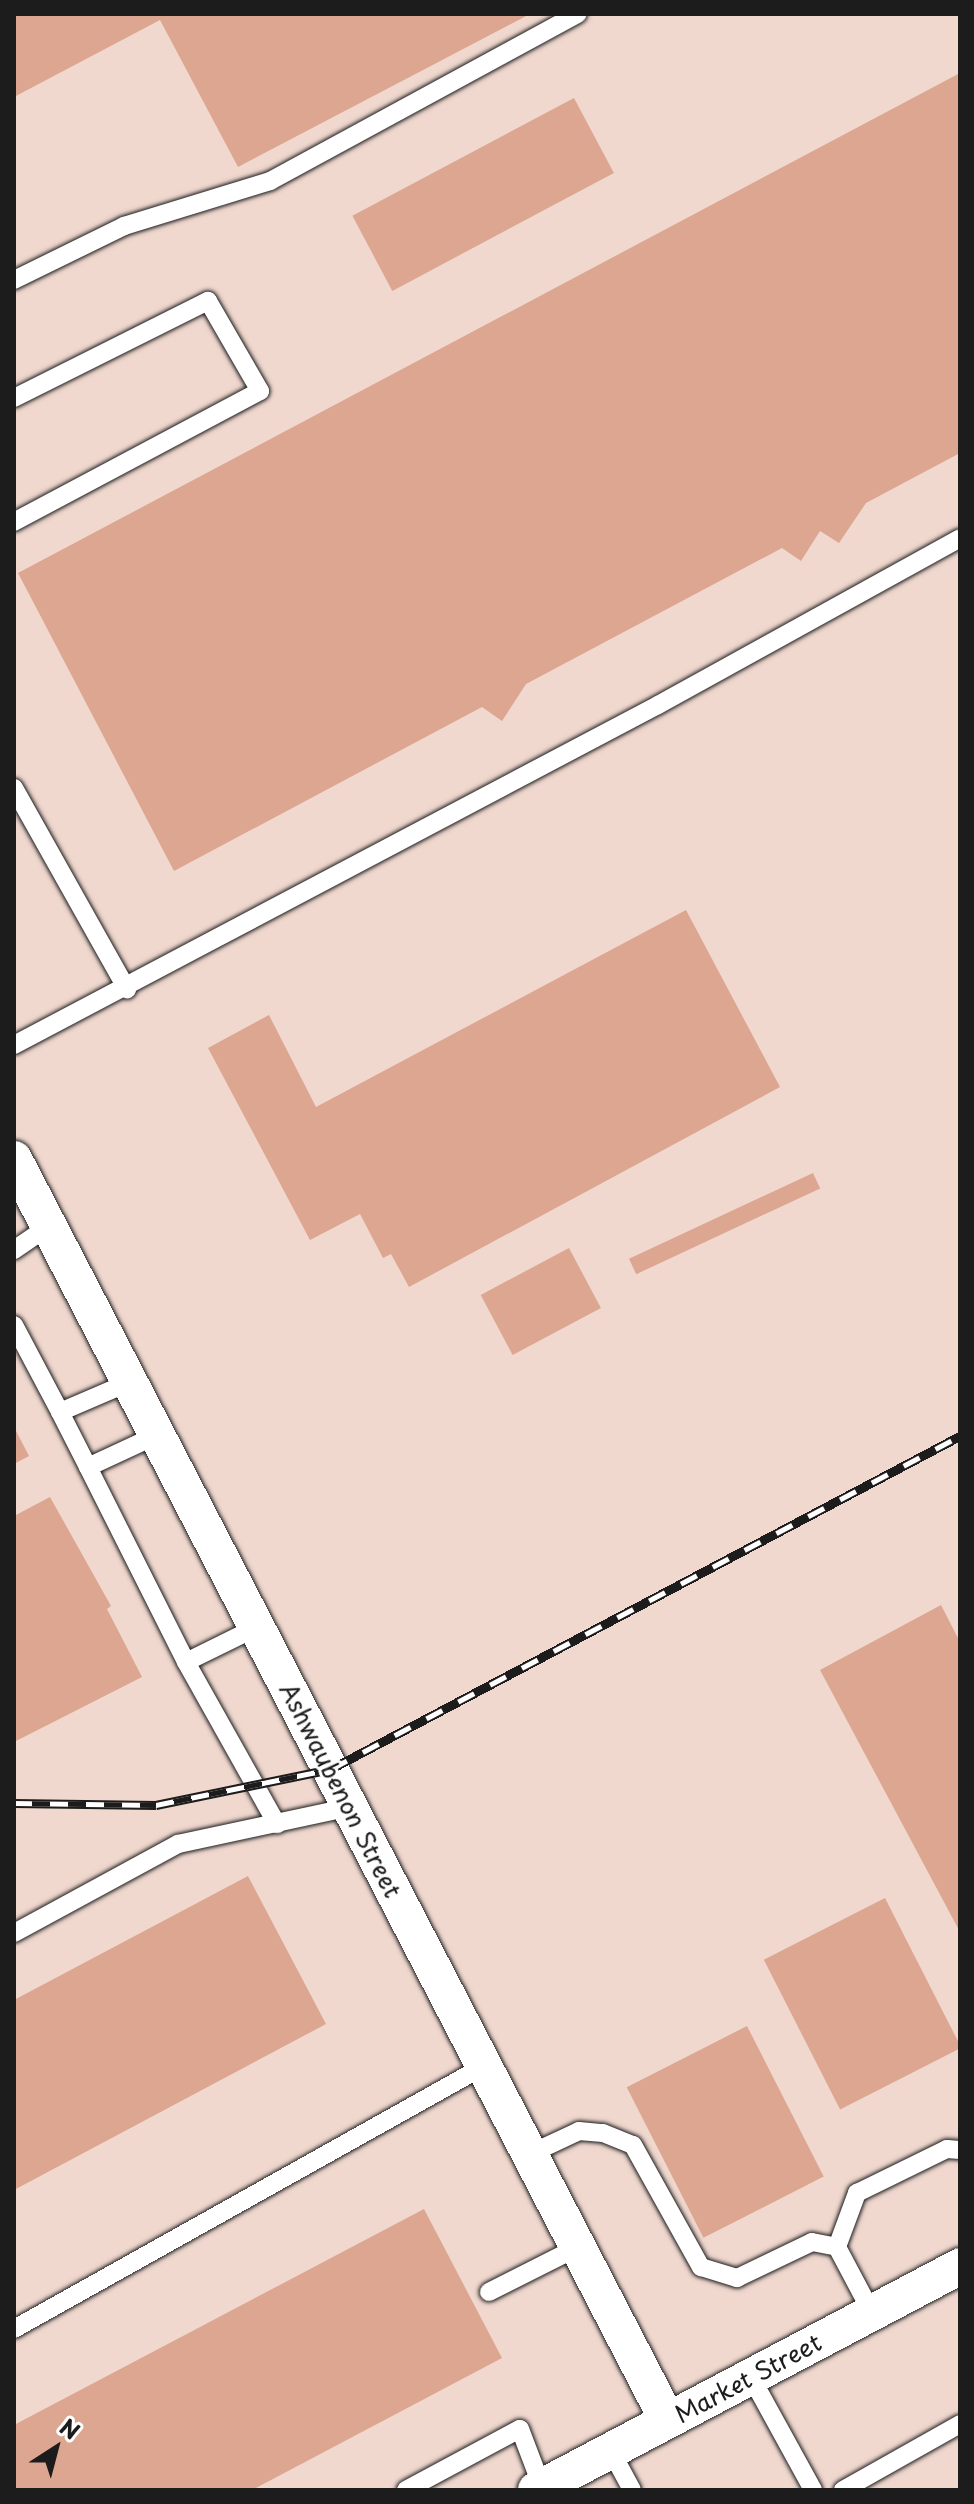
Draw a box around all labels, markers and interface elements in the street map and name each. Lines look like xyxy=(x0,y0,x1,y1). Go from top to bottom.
street label: Ashwaubenon Street xyxy=(274,1677,408,1903)
street label: Market Street xyxy=(669,2327,827,2429)
north arrow xyxy=(16,2408,96,2488)
text: N xyxy=(54,2410,87,2447)

